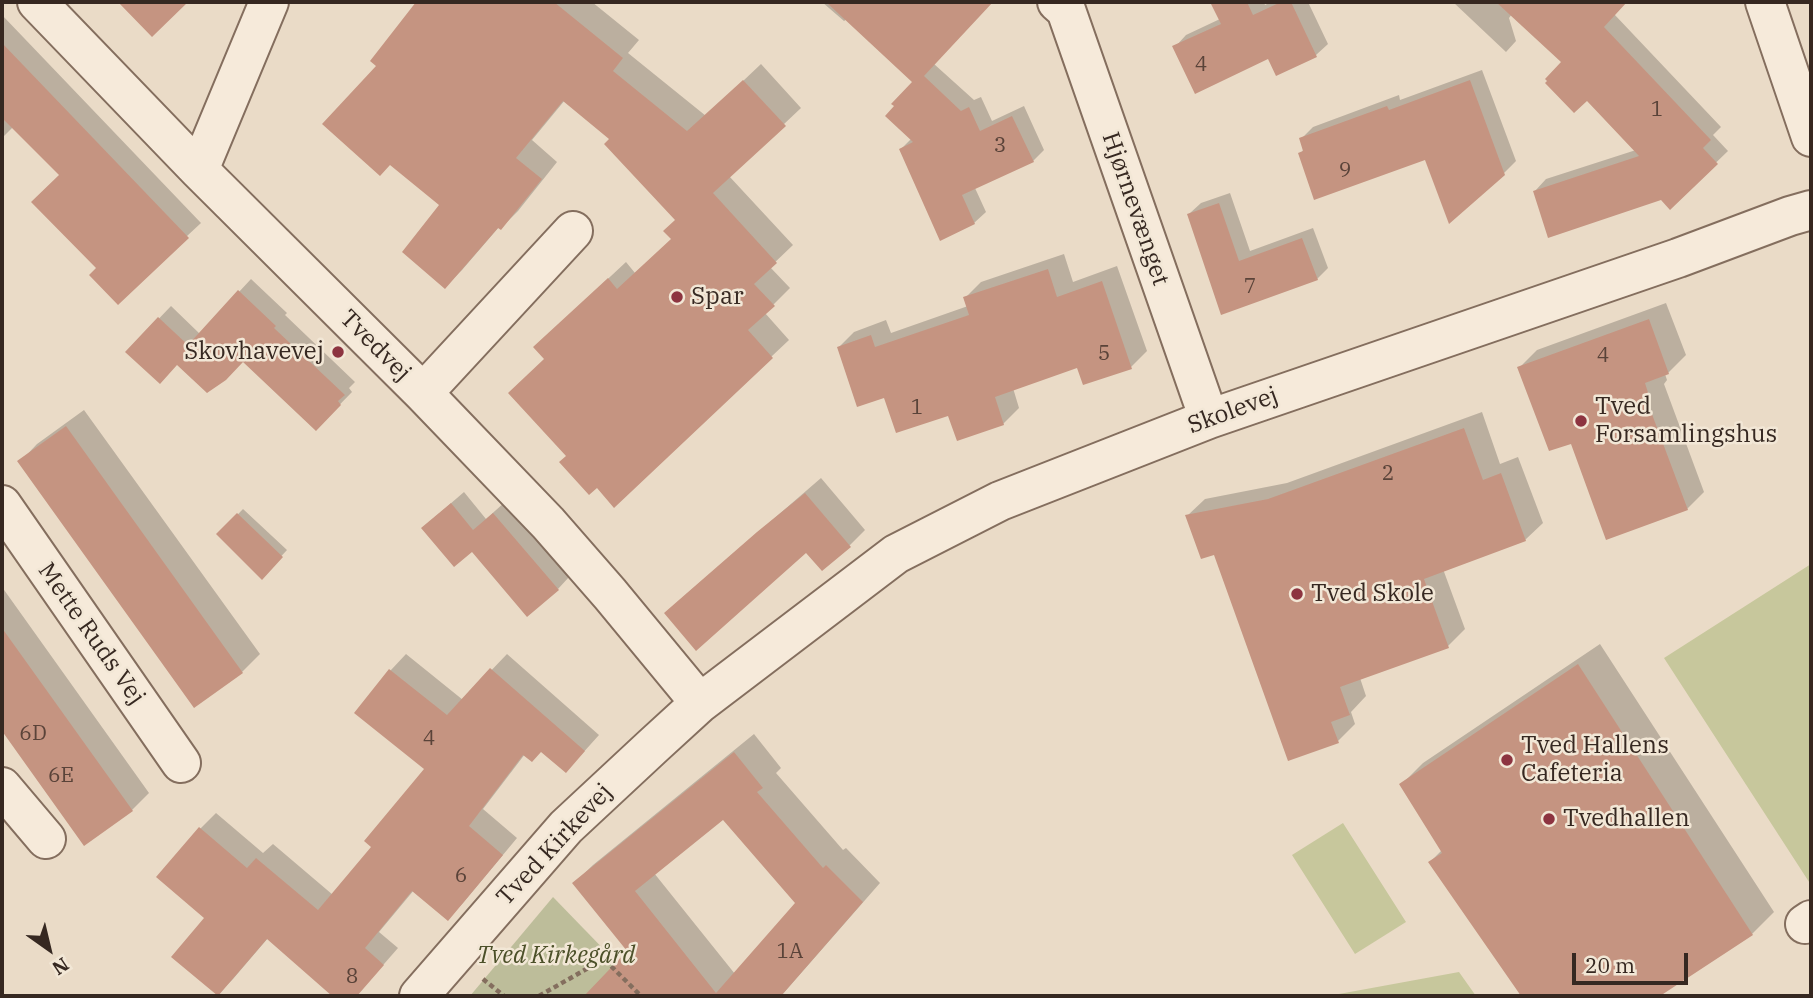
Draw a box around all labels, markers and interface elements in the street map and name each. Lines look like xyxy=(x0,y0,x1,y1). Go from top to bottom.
house number: 4 xyxy=(1195,52,1207,78)
house number: 1 xyxy=(1651,97,1663,123)
street label: Hjørnevænget xyxy=(1095,128,1175,290)
house number: 3 xyxy=(994,133,1006,159)
house number: 9 xyxy=(1339,158,1351,184)
house number: 7 xyxy=(1244,274,1256,300)
place label: Spar xyxy=(691,283,744,311)
marker: Spar xyxy=(669,289,685,305)
street label: Tvedvej xyxy=(333,304,417,388)
place label: Skovhavevej xyxy=(184,338,324,366)
house number: 5 xyxy=(1098,341,1110,367)
house number: 4 xyxy=(1597,343,1609,369)
marker: Skovhavevej xyxy=(330,344,346,360)
street label: Skolevej xyxy=(1184,381,1282,441)
place label: Tved Forsamlingshus xyxy=(1595,393,1777,449)
house number: 1 xyxy=(911,395,923,421)
marker: Tved Forsamlingshus xyxy=(1573,413,1589,429)
house number: 2 xyxy=(1382,461,1394,487)
street label: Mette Ruds Vej xyxy=(31,558,151,710)
place label: Tved Skole xyxy=(1311,580,1434,608)
marker: Tved Skole xyxy=(1289,586,1305,602)
house number: 6D xyxy=(19,721,47,747)
house number: 4 xyxy=(423,726,435,752)
place label: Tved Hallens Cafeteria xyxy=(1521,732,1669,788)
marker: Tved Hallens Cafeteria xyxy=(1499,752,1515,768)
house number: 6E xyxy=(48,763,74,789)
street label: Tved Kirkevej xyxy=(491,778,619,912)
place label: Tvedhallen xyxy=(1563,805,1690,833)
marker: Tvedhallen xyxy=(1541,811,1557,827)
house number: 6 xyxy=(455,863,467,889)
north arrow xyxy=(14,914,84,984)
house number: 1A xyxy=(776,939,804,965)
scale bar xyxy=(1575,939,1690,983)
park label: Tved Kirkegård xyxy=(477,942,635,970)
text: 20 m xyxy=(1585,951,1635,979)
text: N xyxy=(48,952,74,981)
house number: 8 xyxy=(346,964,358,990)

